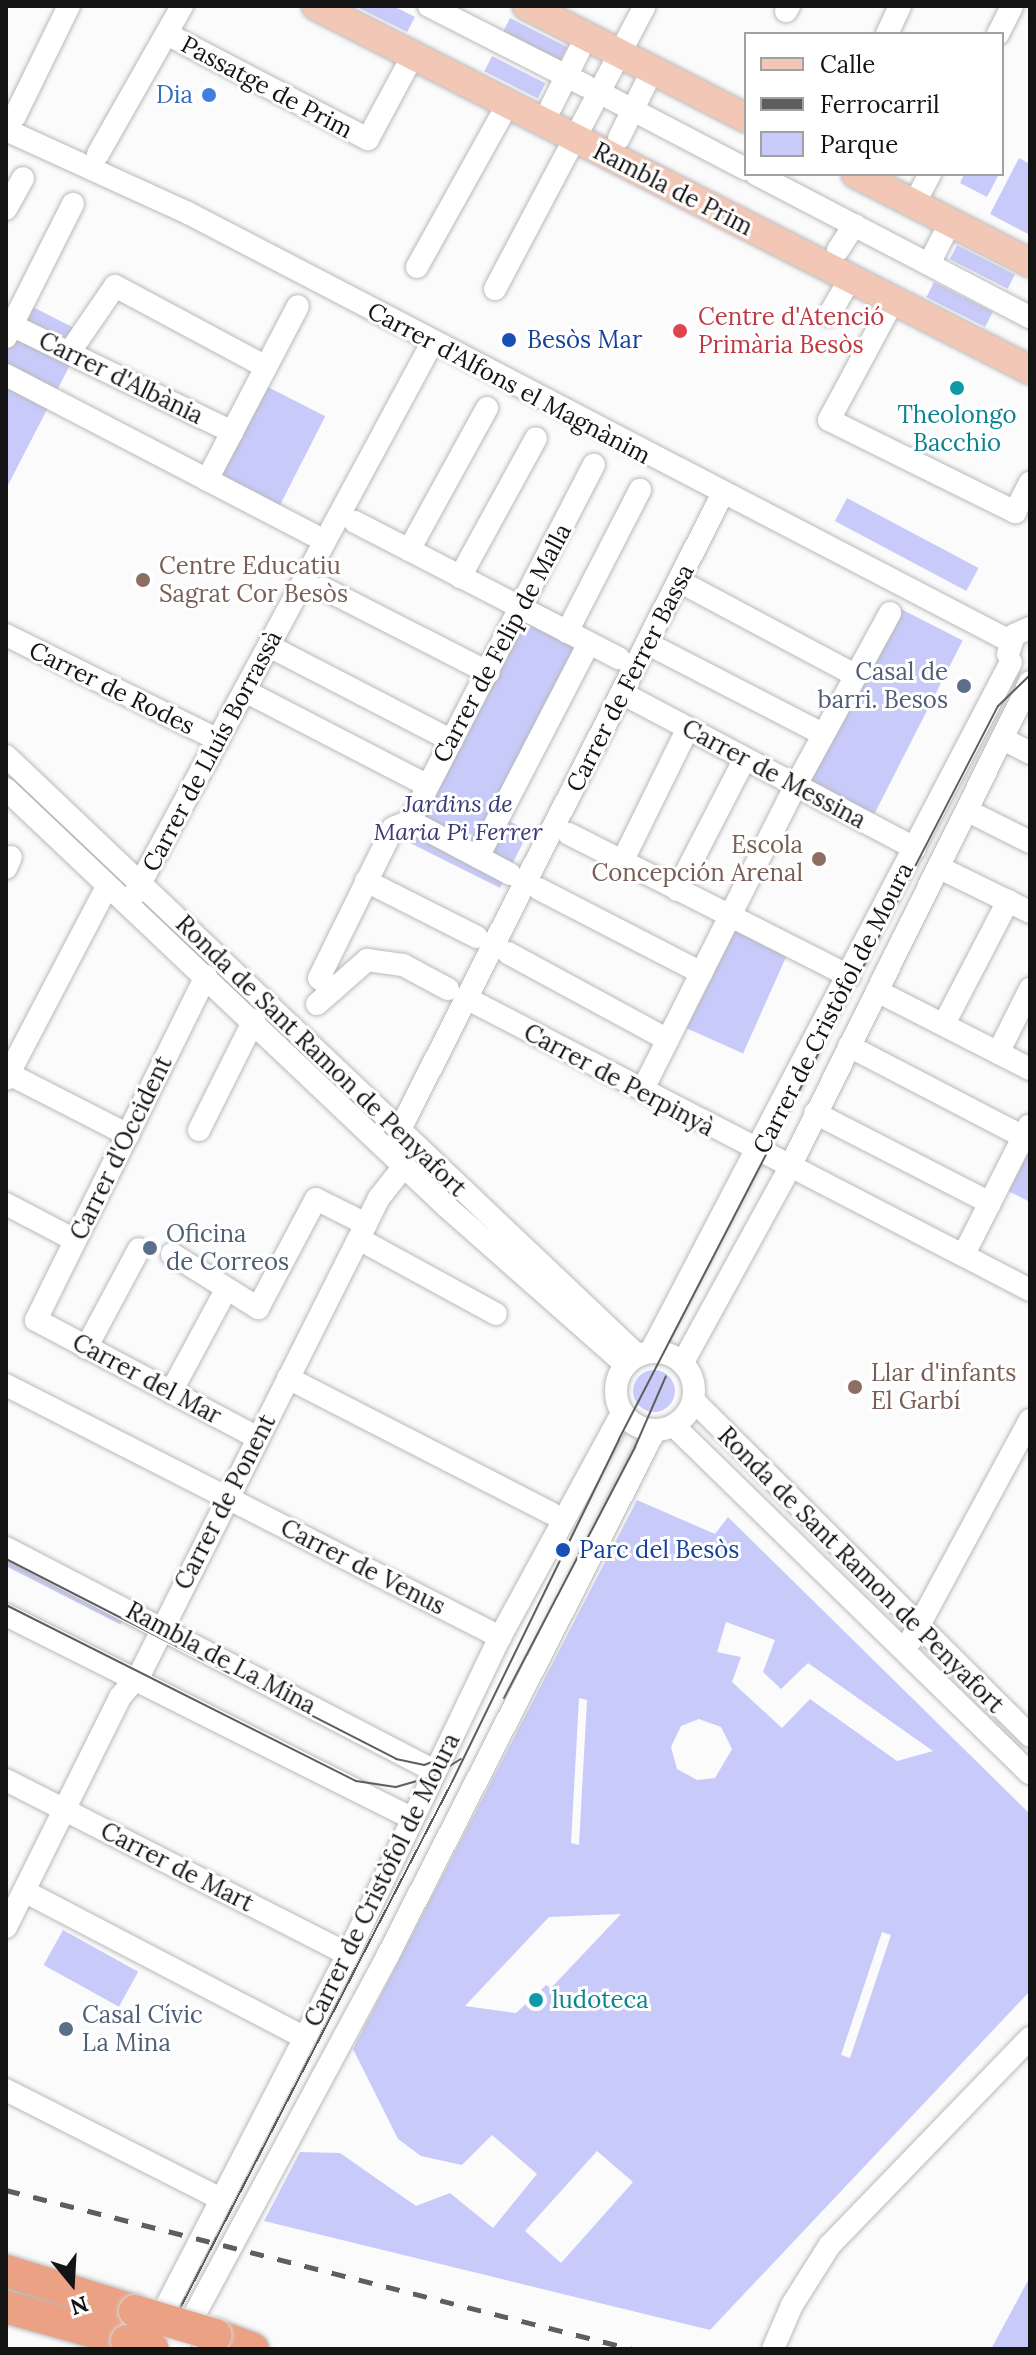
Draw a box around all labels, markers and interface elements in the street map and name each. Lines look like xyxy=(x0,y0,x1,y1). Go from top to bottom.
street label: Passatge de Prim xyxy=(176,30,358,144)
legend xyxy=(744,32,1004,176)
text: Calle xyxy=(820,49,875,80)
place label: Dia xyxy=(156,81,193,109)
marker: Dia xyxy=(200,86,218,104)
text: Ferrocarril xyxy=(820,89,940,120)
text: Parque xyxy=(820,129,898,160)
street label: Rambla de Prim xyxy=(589,136,757,242)
street label: Carrer d'Alfons el Magnànim xyxy=(363,296,655,470)
place label: Centre d'Atenció Primària Besòs xyxy=(698,303,884,359)
marker: Centre d'Atenció Primària Besòs xyxy=(669,320,691,342)
street label: Carrer d'Albània xyxy=(34,326,208,430)
place label: Besòs Mar xyxy=(527,326,642,354)
marker: Besòs Mar xyxy=(498,329,520,351)
marker: Theolongo Bacchio xyxy=(948,379,966,397)
place label: Theolongo Bacchio xyxy=(898,401,1016,457)
street label: Carrer de Felip de Malla xyxy=(427,519,577,767)
place label: Centre Educatiu Sagrat Cor Besòs xyxy=(159,552,348,608)
street label: Carrer de Ferrer Bassa xyxy=(560,560,700,796)
marker: Centre Educatiu Sagrat Cor Besòs xyxy=(134,571,152,589)
street label: Carrer de Lluís Borrassà xyxy=(136,626,288,876)
street label: Carrer de Rodes xyxy=(25,635,199,741)
place label: Casal de barri. Besos xyxy=(818,658,948,714)
marker: Casal de barri. Besos xyxy=(955,677,973,695)
street label: Carrer de Messina xyxy=(677,713,871,835)
park label: Jardins de Maria Pi Ferrer xyxy=(373,790,543,846)
place label: Escola Concepción Arenal xyxy=(591,831,803,887)
marker: Escola Concepción Arenal xyxy=(810,850,828,868)
street label: Carrer de Cristòfol de Moura xyxy=(747,858,919,1158)
street label: Ronda de Sant Ramon de Penyafort xyxy=(170,909,472,1203)
street label: Carrer de Perpinyà xyxy=(519,1018,719,1142)
street label: Carrer d'Occident xyxy=(64,1051,178,1245)
place label: Oficina de Correos xyxy=(166,1220,289,1276)
marker: Oficina de Correos xyxy=(141,1239,159,1257)
street label: Carrer del Mar xyxy=(68,1328,226,1430)
place label: Llar d'infants El Garbí xyxy=(871,1359,1016,1415)
marker: Llar d'infants El Garbí xyxy=(846,1378,864,1396)
street label: Carrer de Ponent xyxy=(168,1410,282,1594)
street label: Ronda de Sant Ramon de Penyafort xyxy=(712,1421,1010,1719)
street label: Carrer de Venus xyxy=(276,1513,450,1621)
place label: Parc del Besòs xyxy=(579,1536,739,1564)
marker: Parc del Besòs xyxy=(554,1541,572,1559)
street label: Rambla de La Mina xyxy=(121,1596,321,1720)
street label: Carrer de Cristòfol de Moura xyxy=(298,1729,466,2031)
street label: Carrer de Mart xyxy=(96,1816,258,1918)
place label: ludoteca xyxy=(552,1986,649,2014)
marker: ludoteca xyxy=(527,1991,545,2009)
place label: Casal Cívic La Mina xyxy=(82,2001,203,2057)
marker: Casal Cívic La Mina xyxy=(57,2020,75,2038)
north arrow xyxy=(32,2243,112,2323)
text: N xyxy=(67,2290,92,2322)

